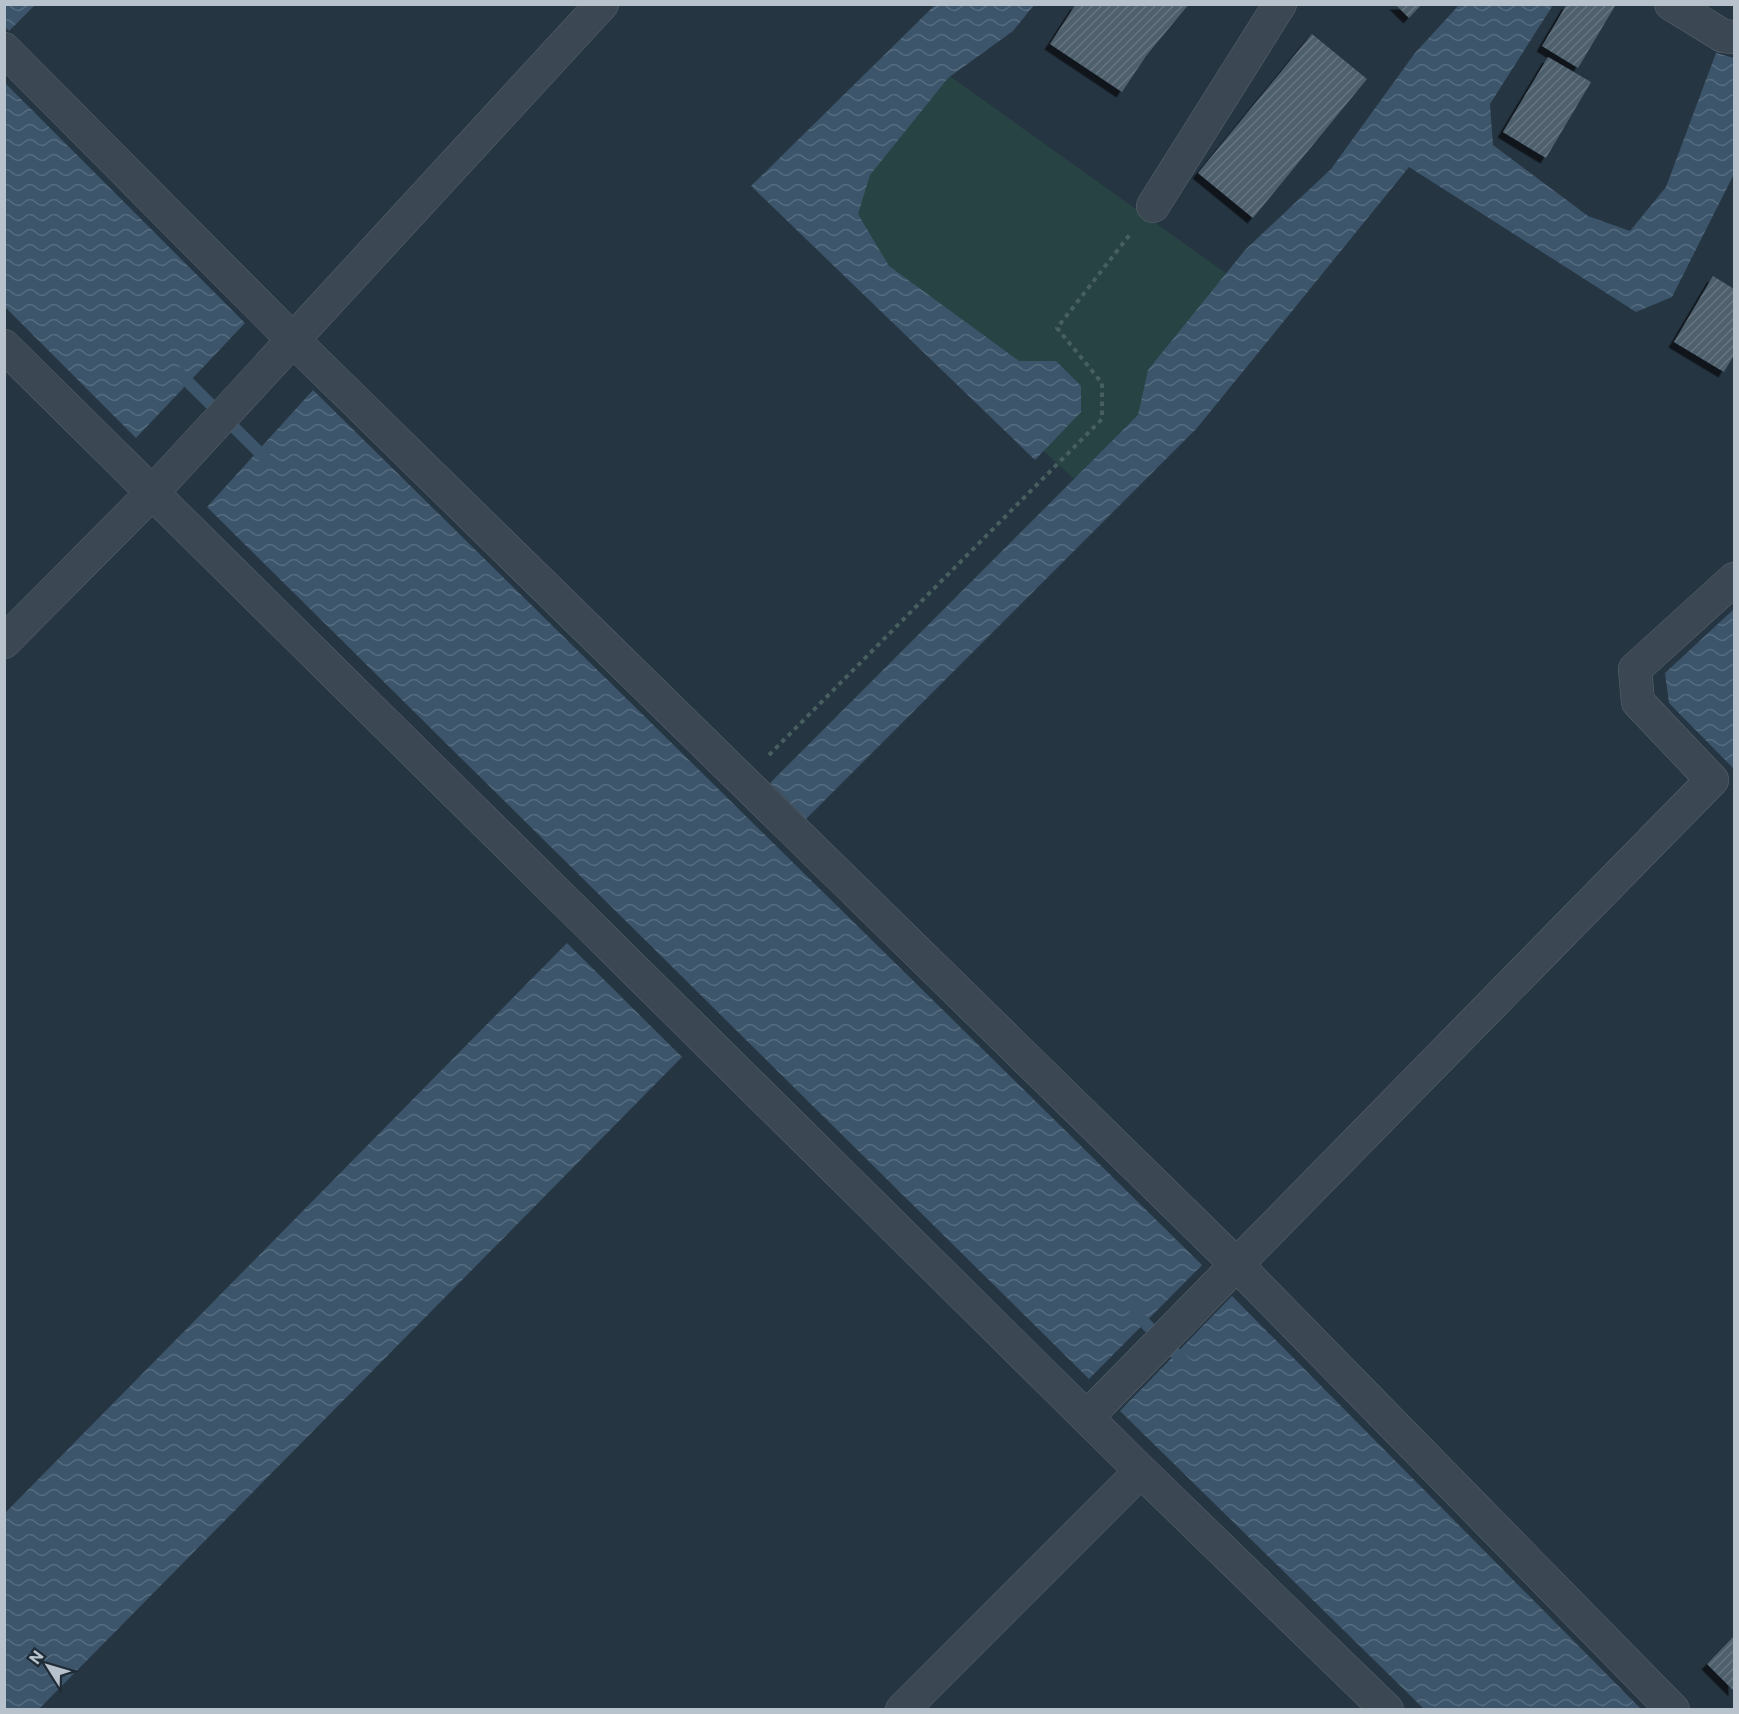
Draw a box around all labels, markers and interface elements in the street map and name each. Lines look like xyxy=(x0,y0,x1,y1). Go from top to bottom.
north arrow xyxy=(18,1636,78,1696)
text: N xyxy=(24,1646,47,1667)

